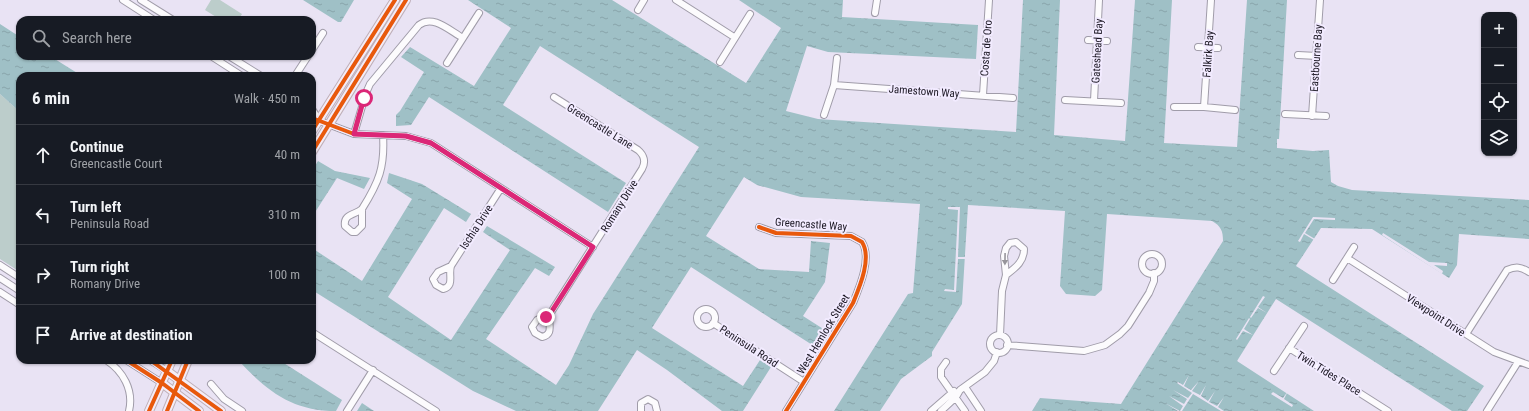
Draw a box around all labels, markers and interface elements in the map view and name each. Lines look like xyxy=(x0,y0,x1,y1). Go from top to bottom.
map controls xyxy=(1481,12,1517,156)
button: + xyxy=(1481,12,1517,48)
search box xyxy=(16,16,316,60)
street label: Gateshead Bay xyxy=(1089,18,1106,84)
street label: Costa de Oro xyxy=(978,19,995,77)
street label: Eastbourne Bay xyxy=(1308,24,1325,92)
icon: search xyxy=(30,27,52,49)
text: Search here xyxy=(62,29,132,47)
street label: Falkirk Bay xyxy=(1200,30,1217,78)
button: − xyxy=(1481,48,1517,84)
street label: Jamestown Way xyxy=(888,83,960,100)
button: locate xyxy=(1481,84,1517,120)
text: 6 min xyxy=(32,88,70,108)
route start xyxy=(355,89,373,107)
text: Walk · 450 m xyxy=(234,91,300,106)
street label: Greencastle Lane xyxy=(564,101,635,152)
button: layers xyxy=(1481,120,1517,156)
text: Continue xyxy=(70,138,124,156)
icon: ahead xyxy=(32,144,54,166)
text: 40 m xyxy=(274,147,300,162)
text: Greencastle Court xyxy=(70,156,162,171)
street label: Romany Drive xyxy=(598,178,641,235)
text: Turn left xyxy=(70,198,121,216)
street label: Ischia Drive xyxy=(457,203,496,252)
icon: left xyxy=(32,204,54,226)
text: 310 m xyxy=(268,207,300,222)
street label: Greencastle Way xyxy=(775,215,848,234)
text: Peninsula Road xyxy=(70,216,149,231)
one-way arrow xyxy=(1002,253,1008,266)
text: Turn right xyxy=(70,258,129,276)
icon: right xyxy=(32,264,54,286)
text: 100 m xyxy=(268,267,300,282)
text: Romany Drive xyxy=(70,276,140,291)
street label: West Hemlock Street xyxy=(794,292,852,377)
street label: Viewpoint Drive xyxy=(1404,292,1468,339)
route end xyxy=(537,308,555,326)
street label: Peninsula Road xyxy=(717,323,780,370)
icon: arrive xyxy=(32,324,54,346)
text: Arrive at destination xyxy=(70,326,193,344)
street label: Twin Tides Place xyxy=(1294,348,1363,398)

